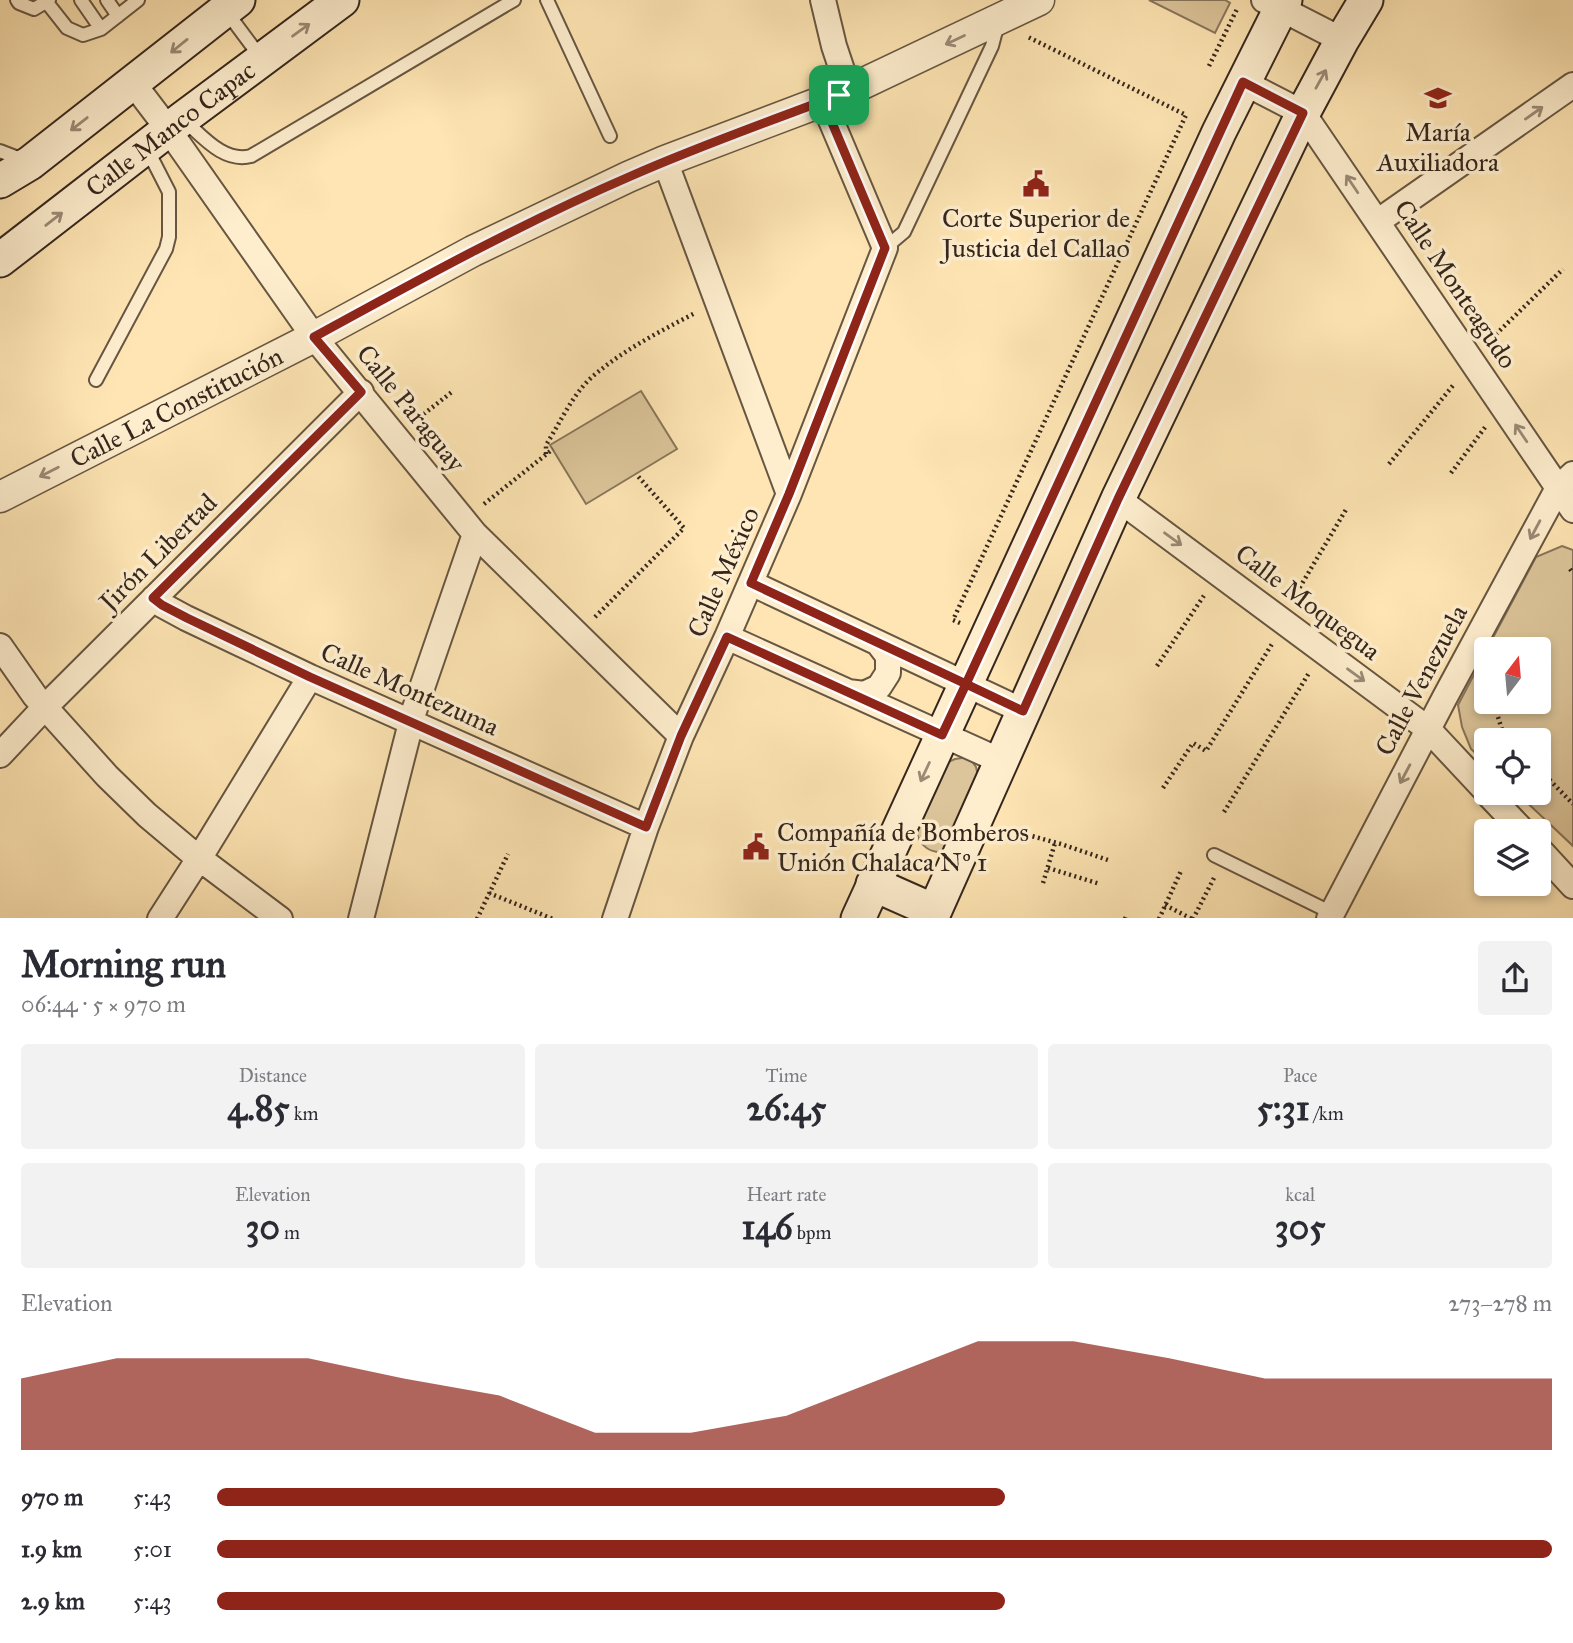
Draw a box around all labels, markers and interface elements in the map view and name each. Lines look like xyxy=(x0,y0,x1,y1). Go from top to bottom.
one-way arrow xyxy=(291,22,310,37)
one-way arrow xyxy=(945,33,966,47)
one-way arrow xyxy=(170,38,189,53)
street label: Calle Manco Capac xyxy=(79,54,261,204)
pin xyxy=(809,65,869,125)
one-way arrow xyxy=(1315,69,1328,90)
icon: arrive xyxy=(820,76,858,114)
school or university icon: María Auxiliadora xyxy=(1423,83,1453,113)
one-way arrow xyxy=(1524,106,1543,120)
place label: María Auxiliadora xyxy=(1376,116,1499,178)
one-way arrow xyxy=(71,117,89,132)
public building icon: Corte Superior de Justicia del Callao xyxy=(1021,169,1051,199)
one-way arrow xyxy=(1345,175,1359,195)
street label: Calle Monteagudo xyxy=(1388,194,1524,374)
place label: Corte Superior de Justicia del Callao xyxy=(939,202,1130,264)
one-way arrow xyxy=(45,212,63,227)
street label: Calle Paraguay xyxy=(350,338,473,479)
street label: Calle La Constitución xyxy=(65,340,288,475)
one-way arrow xyxy=(1514,424,1528,444)
one-way arrow xyxy=(39,465,59,479)
street label: Jirón Libertad xyxy=(90,487,223,620)
street label: Calle México xyxy=(680,502,766,642)
one-way arrow xyxy=(1528,519,1542,539)
one-way arrow xyxy=(1163,532,1182,546)
street label: Calle Moquegua xyxy=(1229,537,1387,667)
street label: Calle Venezuela xyxy=(1368,599,1474,761)
street label: Calle Montezuma xyxy=(316,635,504,743)
north arrow xyxy=(1474,637,1550,714)
map controls xyxy=(1474,637,1551,896)
one-way arrow xyxy=(1346,667,1365,682)
button: locate xyxy=(1474,728,1551,805)
one-way arrow xyxy=(918,761,931,782)
one-way arrow xyxy=(1398,763,1412,783)
place label: Compañía de Bomberos Unión Chalaca Nº 1 xyxy=(777,816,1029,878)
button: layers xyxy=(1474,819,1551,896)
public building icon: Compañía de Bomberos Unión Chalaca Nº 1 xyxy=(741,832,771,862)
text: Morning run xyxy=(21,941,226,987)
button: share xyxy=(1478,941,1552,1015)
text: 06:44 · 5 × 970 m xyxy=(21,990,186,1018)
text: Distance xyxy=(239,1064,307,1087)
text: Time xyxy=(765,1064,808,1087)
text: Pace xyxy=(1283,1064,1317,1087)
text: 4.85 xyxy=(227,1087,290,1130)
text: 26:45 xyxy=(747,1087,826,1130)
text: 5:31 xyxy=(1257,1087,1310,1130)
text: km xyxy=(290,1102,319,1125)
text: /km xyxy=(1310,1102,1344,1125)
text: Elevation xyxy=(235,1183,311,1206)
text: Heart rate xyxy=(747,1183,826,1206)
text: kcal xyxy=(1285,1183,1315,1206)
text: 30 xyxy=(246,1206,280,1249)
text: 146 xyxy=(741,1206,793,1249)
text: 305 xyxy=(1275,1206,1325,1249)
text: m xyxy=(280,1221,300,1244)
text: bpm xyxy=(793,1221,831,1244)
text: Elevation xyxy=(21,1289,112,1317)
text: 273–278 m xyxy=(1448,1289,1552,1317)
text: 970 m xyxy=(21,1483,83,1511)
text: 5:43 xyxy=(133,1483,172,1511)
text: 1.9 km xyxy=(21,1535,82,1563)
text: 5:01 xyxy=(133,1535,172,1563)
text: 2.9 km xyxy=(21,1587,85,1615)
text: 5:43 xyxy=(133,1587,172,1615)

